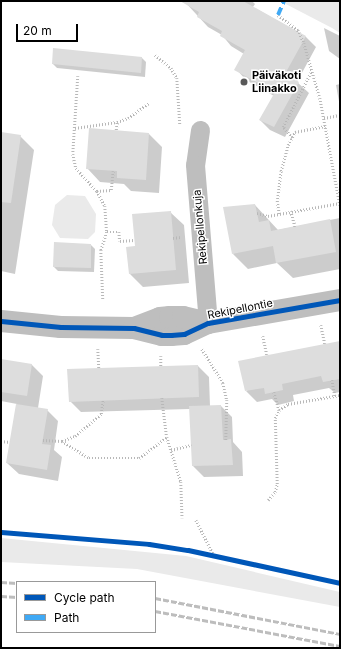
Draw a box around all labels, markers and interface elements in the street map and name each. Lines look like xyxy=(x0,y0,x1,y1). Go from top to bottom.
scale bar xyxy=(18,16,80,42)
text: 20 m xyxy=(23,23,52,38)
place label: Päiväkoti Liinakko xyxy=(252,69,301,95)
marker: Päiväkoti Liinakko xyxy=(239,77,249,87)
street label: Rekipellonkuja xyxy=(190,189,210,265)
street label: Rekipellontie xyxy=(206,296,274,322)
legend xyxy=(16,581,156,633)
text: Cycle path xyxy=(54,590,115,605)
text: Path xyxy=(54,610,79,625)

